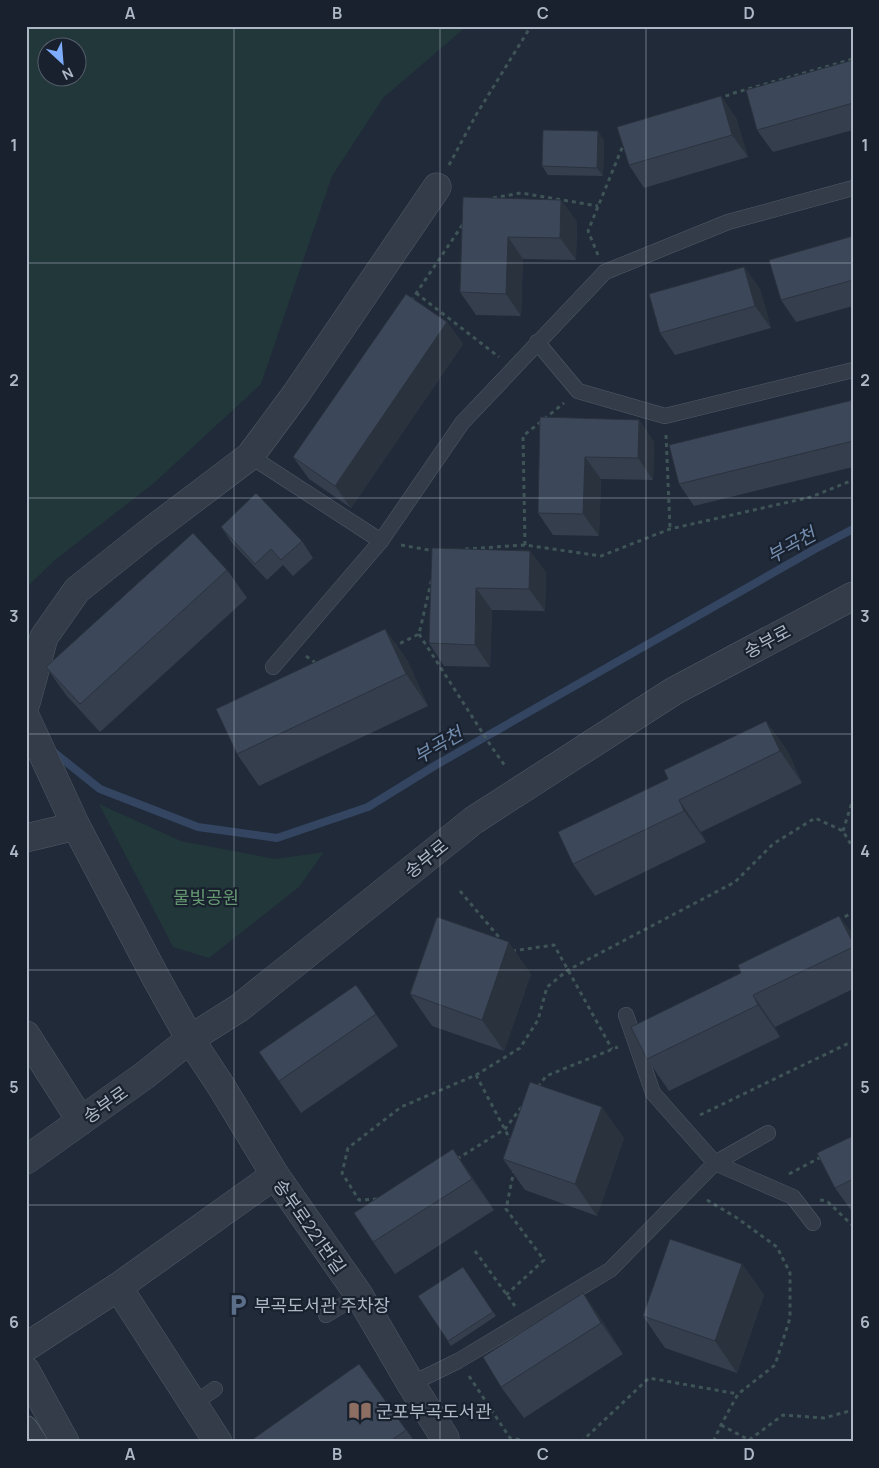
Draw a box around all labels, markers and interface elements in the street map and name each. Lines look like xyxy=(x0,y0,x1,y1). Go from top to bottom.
text: A xyxy=(125,2,136,24)
text: B xyxy=(332,2,342,24)
text: C xyxy=(537,2,549,24)
text: D xyxy=(743,2,755,24)
north arrow xyxy=(38,38,88,88)
text: N xyxy=(59,63,77,85)
text: 1 xyxy=(10,134,18,156)
text: 1 xyxy=(861,134,869,156)
text: 2 xyxy=(9,369,19,391)
text: 2 xyxy=(860,369,870,391)
water label: 부곡천 xyxy=(762,520,822,569)
text: 3 xyxy=(9,605,19,627)
text: 3 xyxy=(860,605,870,627)
street label: 송부로 xyxy=(739,619,795,663)
water label: 부곡천 xyxy=(409,720,469,769)
street label: 송부로 xyxy=(399,833,453,883)
text: 4 xyxy=(9,840,19,862)
text: 4 xyxy=(860,840,870,862)
park label: 물빛공원 xyxy=(173,885,239,909)
text: 5 xyxy=(9,1076,19,1098)
text: 5 xyxy=(860,1076,870,1098)
street label: 송부로 xyxy=(78,1080,132,1128)
street label: 송부로221번길 xyxy=(269,1174,351,1278)
parking icon: 부곡도서관 주차장 xyxy=(225,1292,251,1318)
place label: 부곡도서관 주차장 xyxy=(254,1293,390,1317)
text: 6 xyxy=(9,1311,19,1333)
text: 6 xyxy=(860,1311,870,1333)
library icon: 군포부곡도서관 xyxy=(347,1398,373,1424)
place label: 군포부곡도서관 xyxy=(376,1399,492,1423)
text: A xyxy=(125,1443,136,1465)
text: B xyxy=(332,1443,342,1465)
text: C xyxy=(537,1443,549,1465)
text: D xyxy=(743,1443,755,1465)

